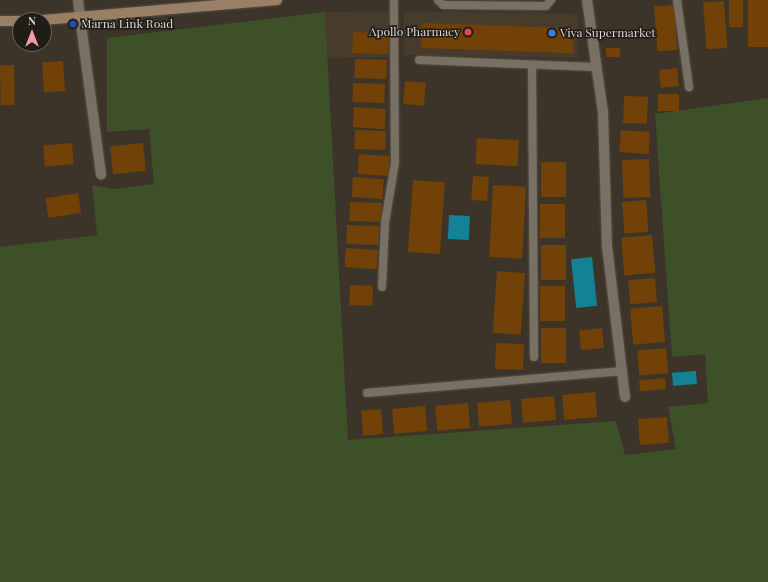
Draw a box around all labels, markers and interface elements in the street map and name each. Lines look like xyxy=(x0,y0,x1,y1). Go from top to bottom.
north arrow xyxy=(12,12,52,52)
text: N xyxy=(28,13,36,28)
place label: Marna Link Road xyxy=(81,17,173,31)
marker: Marna Link Road xyxy=(68,19,78,29)
place label: Apollo Pharmacy xyxy=(369,25,460,39)
place label: Viva Supermarket xyxy=(560,26,656,40)
marker: Apollo Pharmacy xyxy=(463,27,473,37)
marker: Viva Supermarket xyxy=(547,28,557,38)

